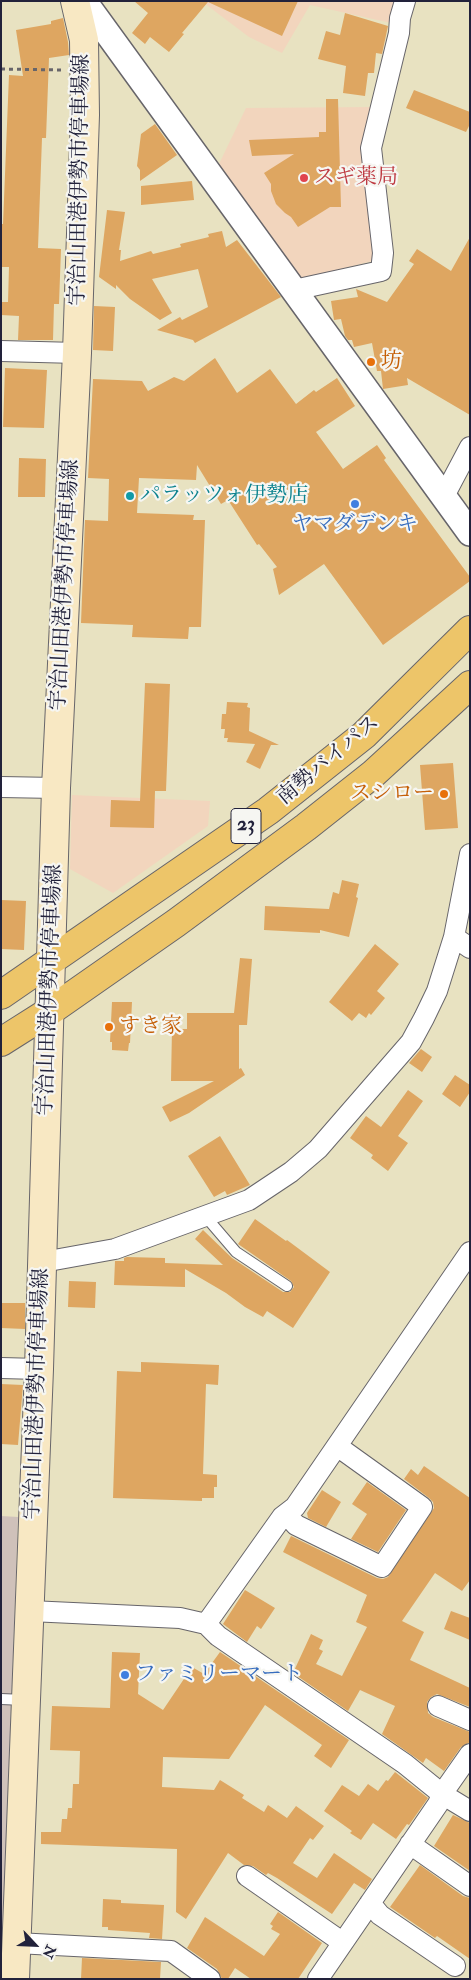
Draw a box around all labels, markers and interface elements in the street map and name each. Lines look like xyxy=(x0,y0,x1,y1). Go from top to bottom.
street label: 宇治山田港伊勢市停車場線 xyxy=(66,54,96,306)
place label: スギ薬局 xyxy=(314,165,398,191)
marker: スギ薬局 xyxy=(298,172,310,184)
place label: 坊 xyxy=(381,349,402,375)
marker: 坊 xyxy=(365,356,377,368)
street label: 宇治山田港伊勢市停車場線 xyxy=(47,459,85,711)
place label: パラッツォ伊勢店 xyxy=(140,483,308,509)
marker: パラッツォ伊勢店 xyxy=(124,490,136,502)
marker: ヤマダデンキ xyxy=(349,498,361,510)
place label: ヤマダデンキ xyxy=(292,512,418,538)
street label: 南勢バイパス xyxy=(273,711,385,811)
place label: スシロー xyxy=(350,781,434,807)
marker: スシロー xyxy=(438,788,450,800)
road number: 23 xyxy=(231,808,261,844)
street label: 宇治山田港伊勢市停車場線 xyxy=(34,864,68,1116)
place label: すき家 xyxy=(119,1014,182,1040)
marker: すき家 xyxy=(103,1021,115,1033)
street label: 宇治山田港伊勢市停車場線 xyxy=(21,1268,55,1520)
place label: ファミリーマート xyxy=(135,1662,303,1688)
marker: ファミリーマート xyxy=(119,1669,131,1681)
north arrow xyxy=(10,1920,60,1970)
text: N xyxy=(39,1942,59,1961)

